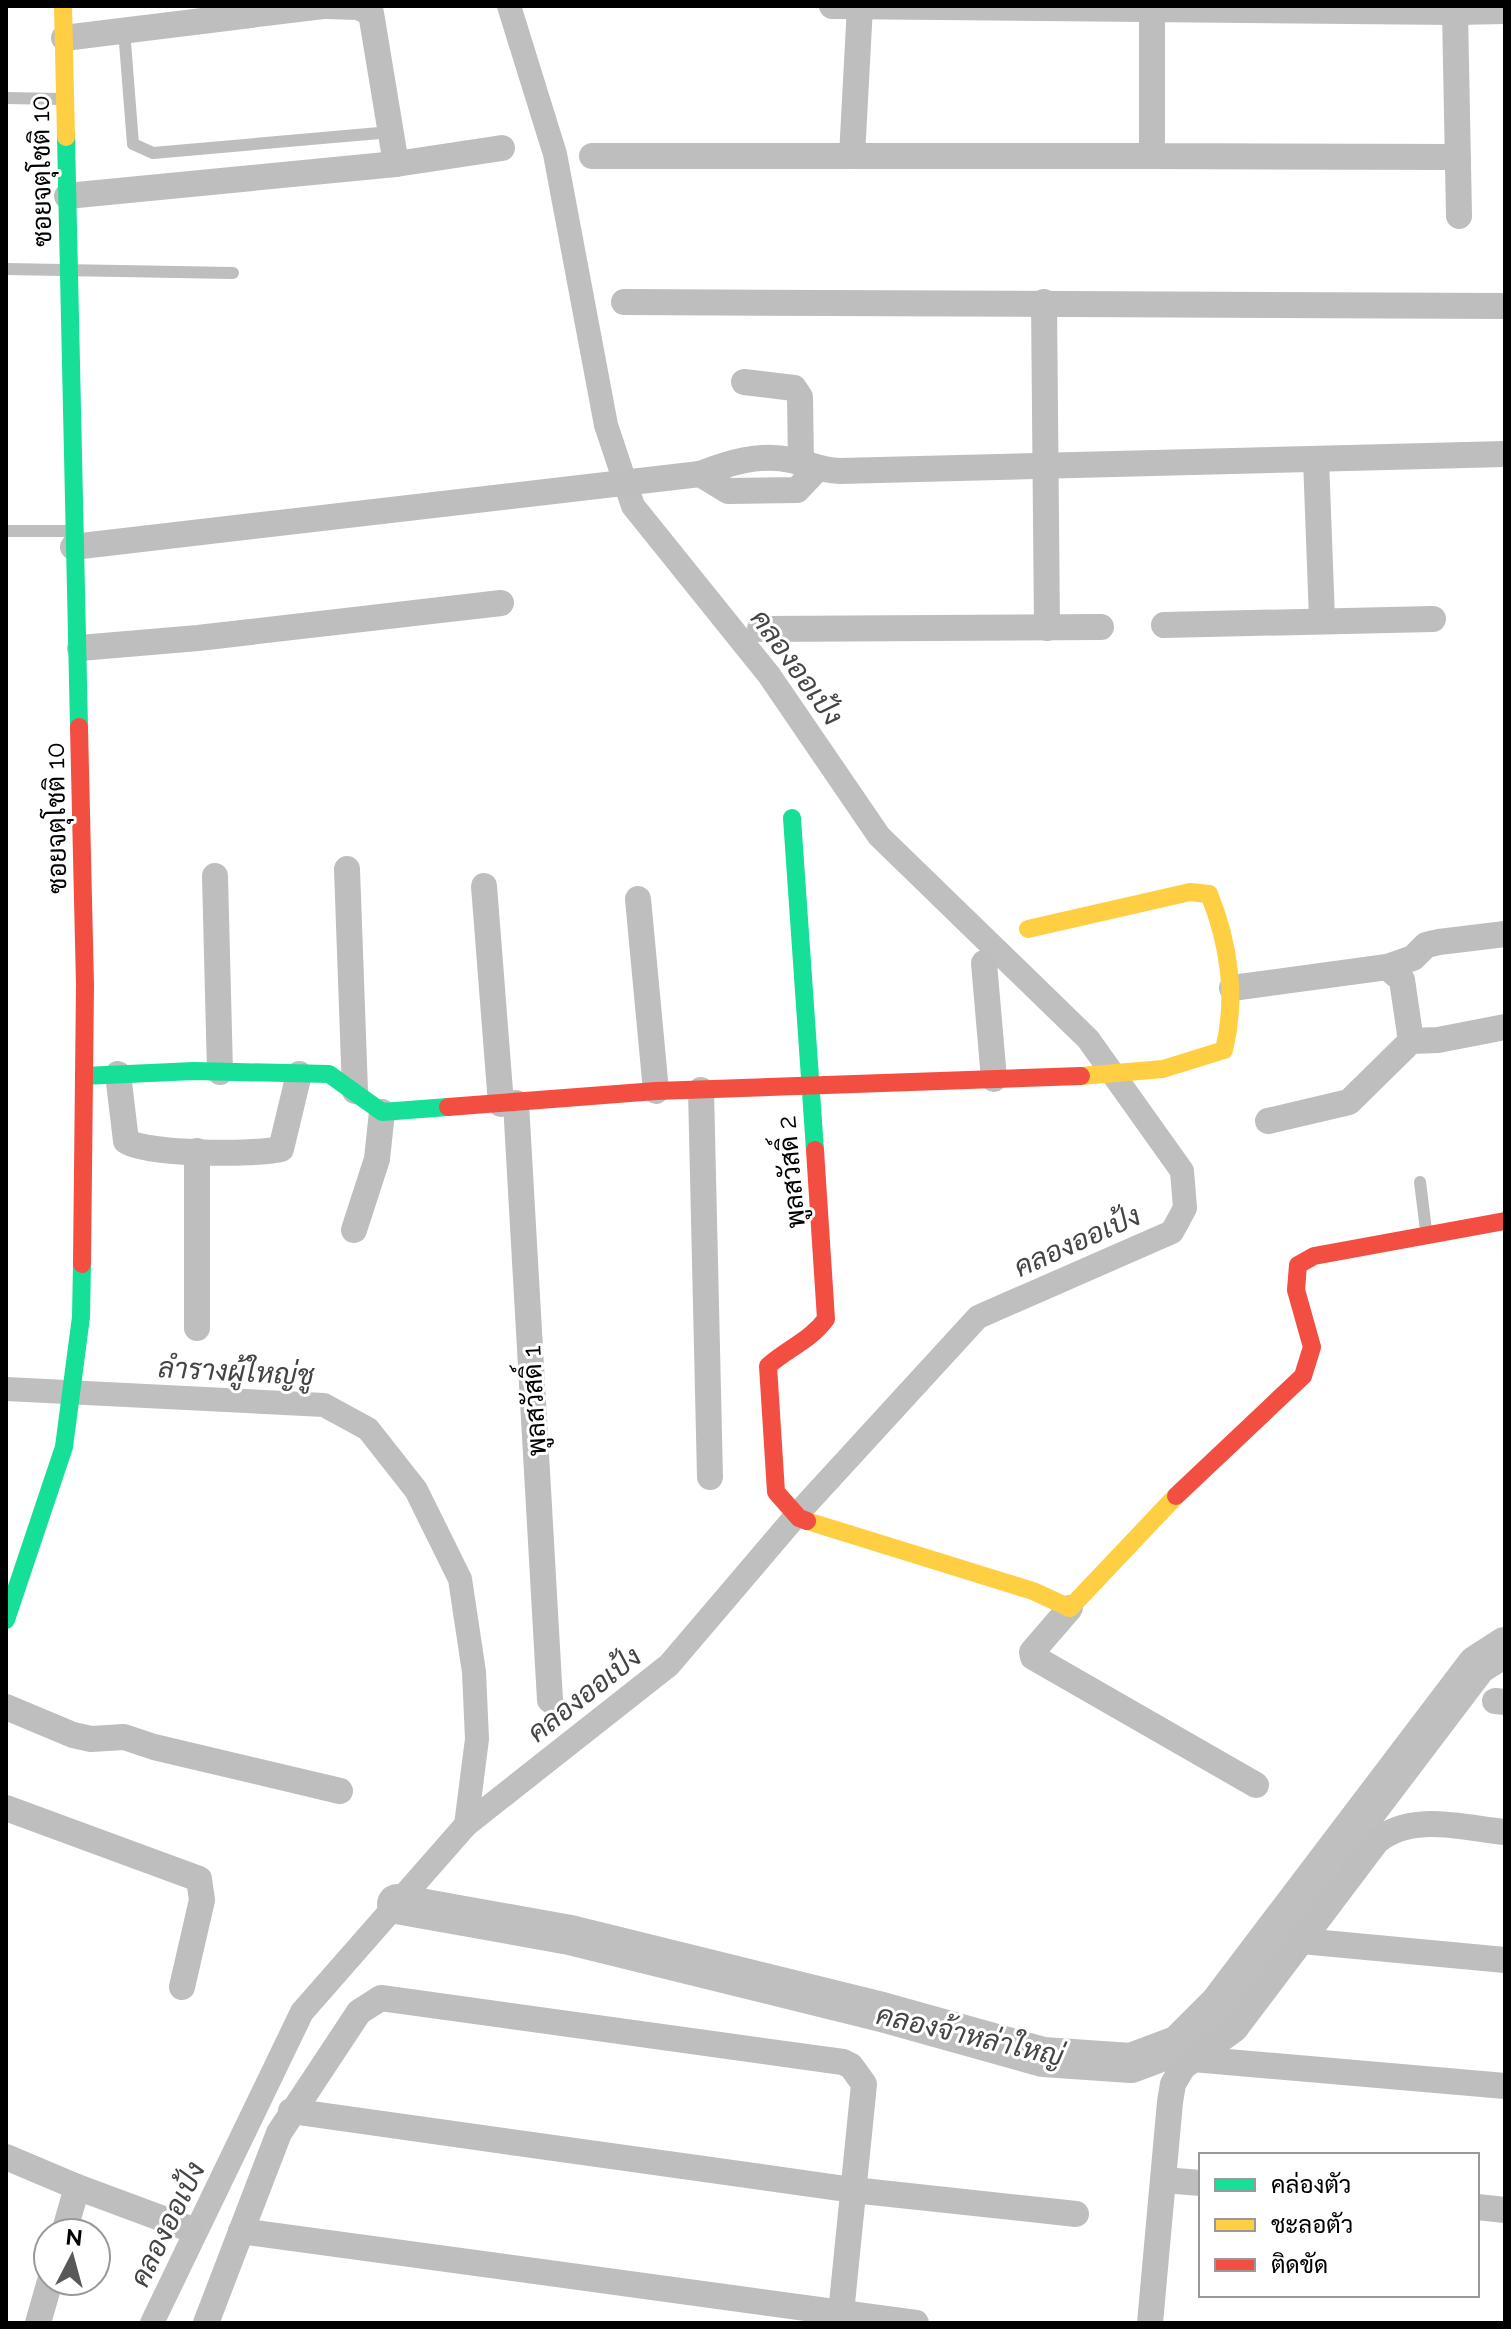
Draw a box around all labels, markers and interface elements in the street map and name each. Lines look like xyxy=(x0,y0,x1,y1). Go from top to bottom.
street label: ซอยจตุโชติ 10 xyxy=(24,95,60,247)
water label: คลองออเป้ง xyxy=(744,602,850,732)
street label: ซอยจตุโชติ 10 xyxy=(39,742,75,894)
street label: พูลสวัสดิ์ 2 xyxy=(763,1114,814,1230)
water label: คลองออเป้ง xyxy=(1008,1198,1146,1284)
street label: พูลสวัสดิ์ 1 xyxy=(508,1345,555,1457)
water label: ลำรางผู้ใหญ่ชู xyxy=(157,1348,316,1395)
water label: คลองออเป้ง xyxy=(520,1639,648,1749)
water label: คลองจ้าหล่าใหญ่ xyxy=(873,1995,1069,2074)
legend xyxy=(1199,2153,1479,2297)
water label: คลองออเป้ง xyxy=(122,2156,212,2292)
text: คล่องตัว xyxy=(1271,2170,1351,2199)
text: ชะลอตัว xyxy=(1271,2210,1353,2239)
north arrow xyxy=(32,2217,112,2297)
text: N xyxy=(64,2223,84,2251)
text: ติดขัด xyxy=(1271,2250,1328,2279)

